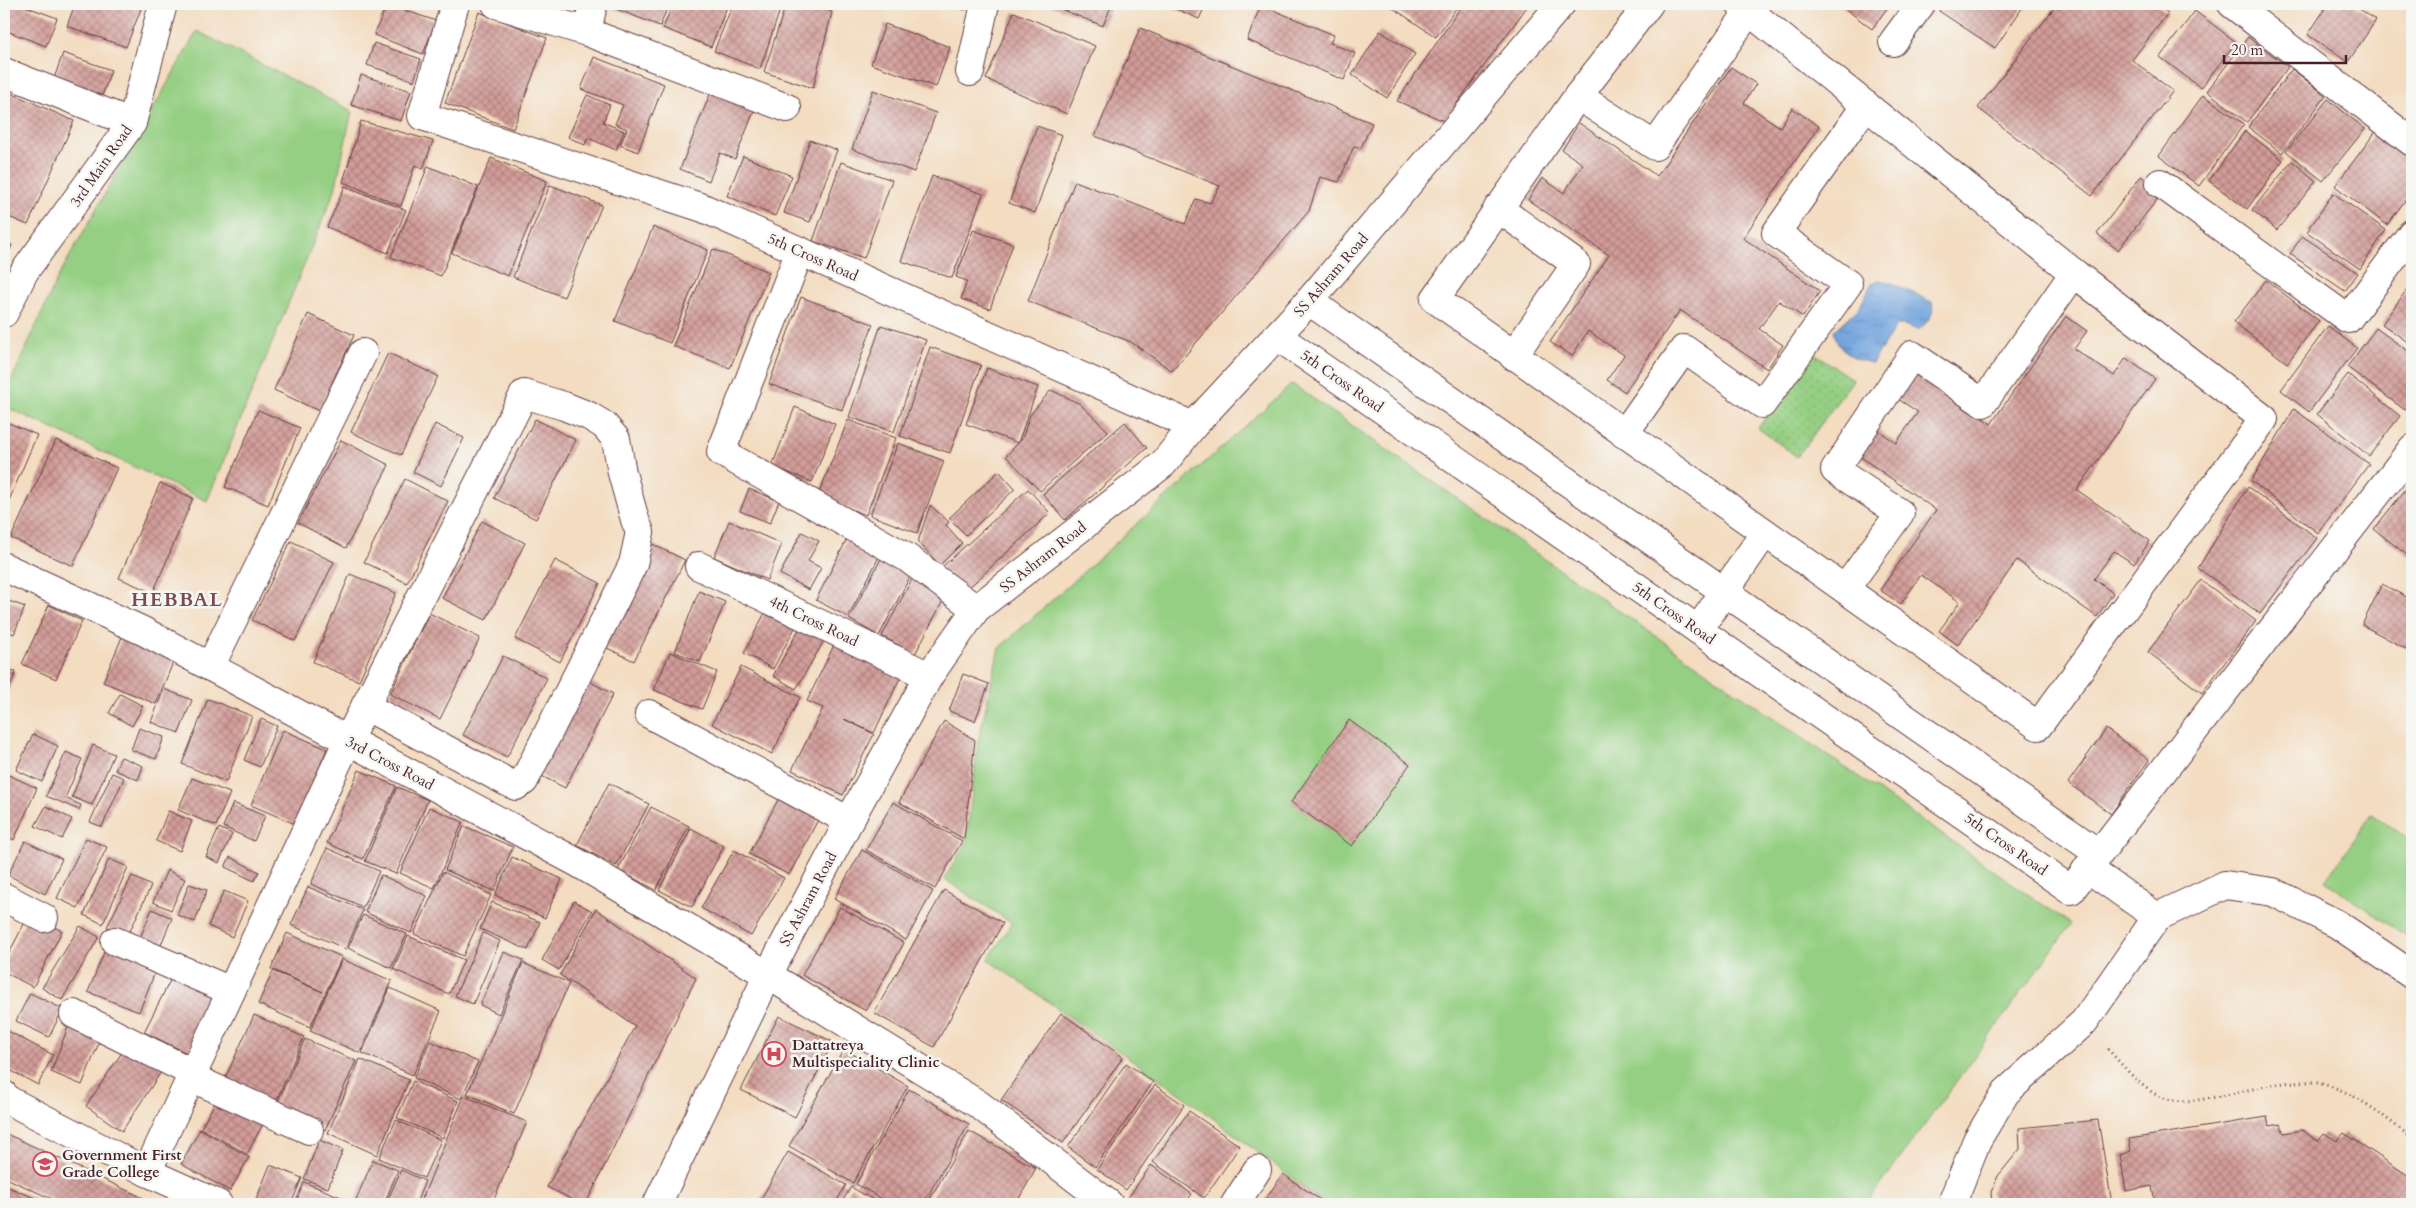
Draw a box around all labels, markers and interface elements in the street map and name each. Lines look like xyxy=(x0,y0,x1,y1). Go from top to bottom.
scale bar xyxy=(2224,32,2346,64)
text: 20 m xyxy=(2231,40,2263,60)
street label: 3rd Main Road xyxy=(65,121,137,211)
street label: 5th Cross Road xyxy=(765,228,861,286)
street label: SS Ashram Road xyxy=(1289,229,1373,321)
street label: 5th Cross Road xyxy=(1297,345,1387,417)
street label: SS Ashram Road xyxy=(996,517,1090,597)
street label: 5th Cross Road xyxy=(1629,577,1719,649)
district label: HEBBAL xyxy=(131,586,223,613)
street label: 4th Cross Road xyxy=(766,591,862,651)
street label: 3rd Cross Road xyxy=(342,731,438,795)
street label: 5th Cross Road xyxy=(1961,808,2051,880)
street label: SS Ashram Road xyxy=(775,848,841,950)
place label: Dattatreya Multispeciality Clinic xyxy=(792,1035,940,1072)
hospital icon: Dattatreya Multispeciality Clinic xyxy=(761,1041,787,1067)
place label: Government First Grade College xyxy=(62,1145,182,1182)
school or university icon: Government First Grade College xyxy=(32,1151,58,1177)

